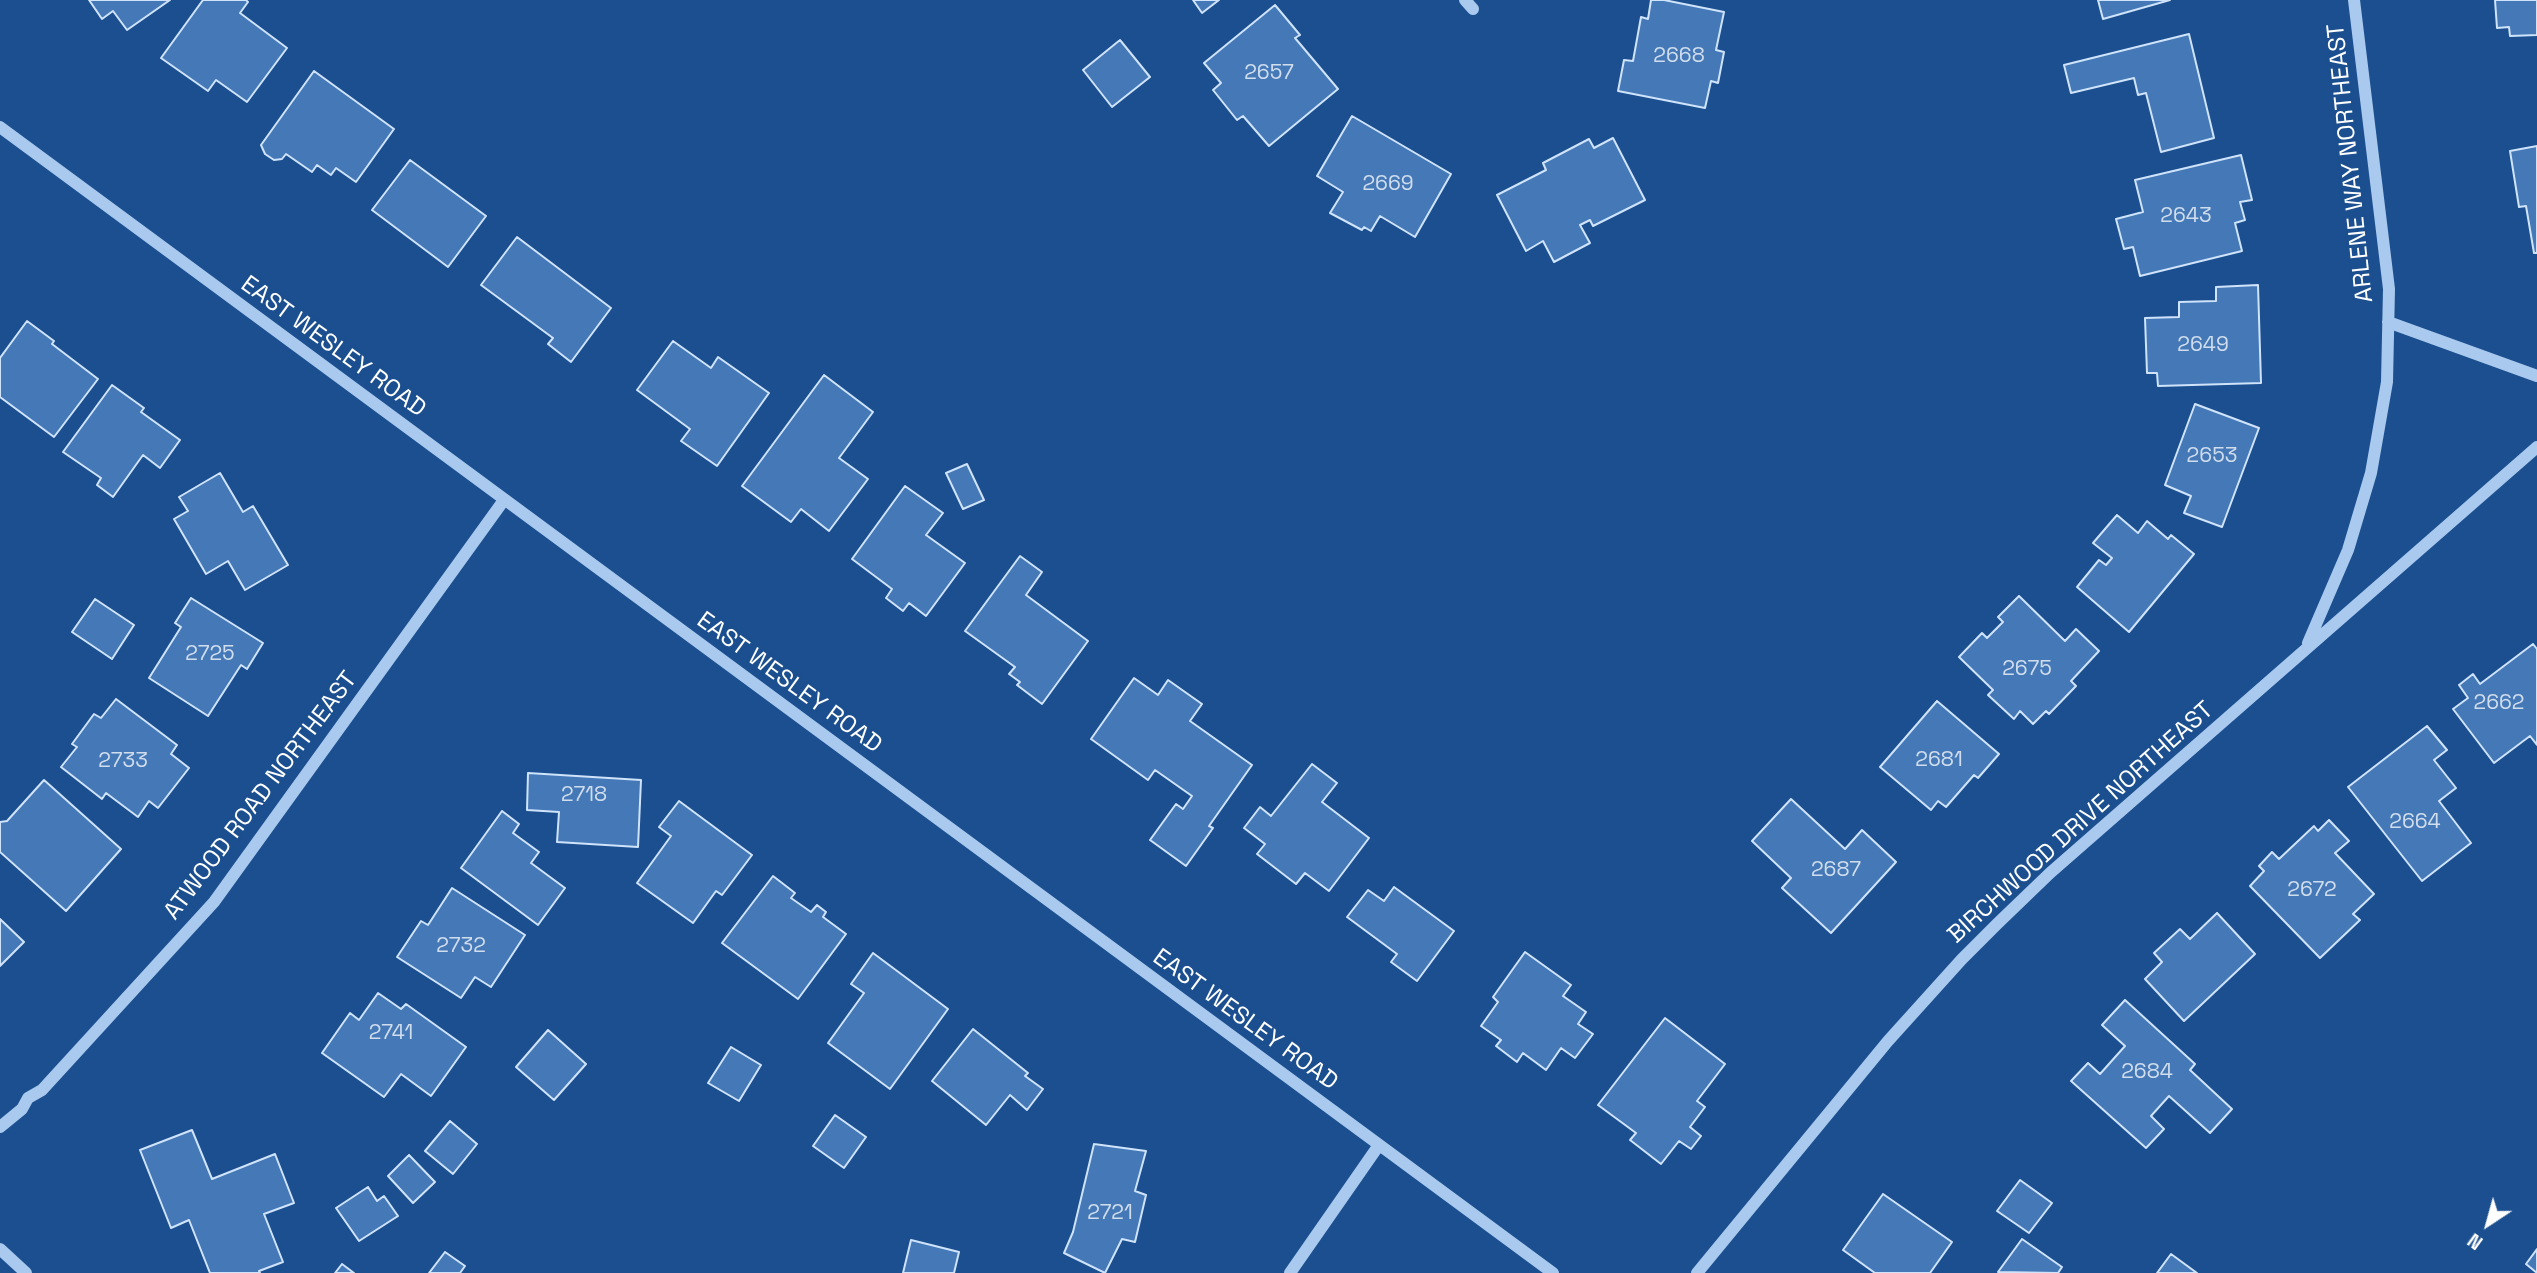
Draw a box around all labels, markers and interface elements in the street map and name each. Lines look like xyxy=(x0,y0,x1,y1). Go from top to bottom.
street label: ARLENE WAY NORTHEAST xyxy=(2322,22,2380,304)
house number: 2668 xyxy=(1653,43,1705,69)
house number: 2657 xyxy=(1244,60,1294,86)
house number: 2669 xyxy=(1362,171,1414,197)
house number: 2643 xyxy=(2160,203,2212,229)
street label: EAST WESLEY ROAD xyxy=(235,270,431,424)
house number: 2649 xyxy=(2177,332,2229,358)
house number: 2653 xyxy=(2187,443,2237,469)
street label: EAST WESLEY ROAD xyxy=(691,606,887,760)
house number: 2725 xyxy=(185,641,235,667)
house number: 2675 xyxy=(2002,656,2052,682)
street label: ATWOOD ROAD NORTHEAST xyxy=(158,666,364,926)
house number: 2662 xyxy=(2474,690,2524,716)
street label: BIRCHWOOD DRIVE NORTHEAST xyxy=(1942,696,2220,950)
house number: 2681 xyxy=(1915,747,1963,773)
house number: 2733 xyxy=(98,748,148,774)
house number: 2718 xyxy=(561,782,607,808)
house number: 2664 xyxy=(2389,809,2441,835)
house number: 2687 xyxy=(1811,857,1861,883)
house number: 2672 xyxy=(2287,877,2337,903)
house number: 2732 xyxy=(436,933,486,959)
street label: EAST WESLEY ROAD xyxy=(1147,943,1343,1097)
house number: 2741 xyxy=(369,1020,413,1046)
house number: 2684 xyxy=(2121,1059,2173,1085)
north arrow xyxy=(2453,1189,2523,1259)
house number: 2721 xyxy=(1087,1200,1133,1226)
text: N xyxy=(2463,1228,2488,1255)

